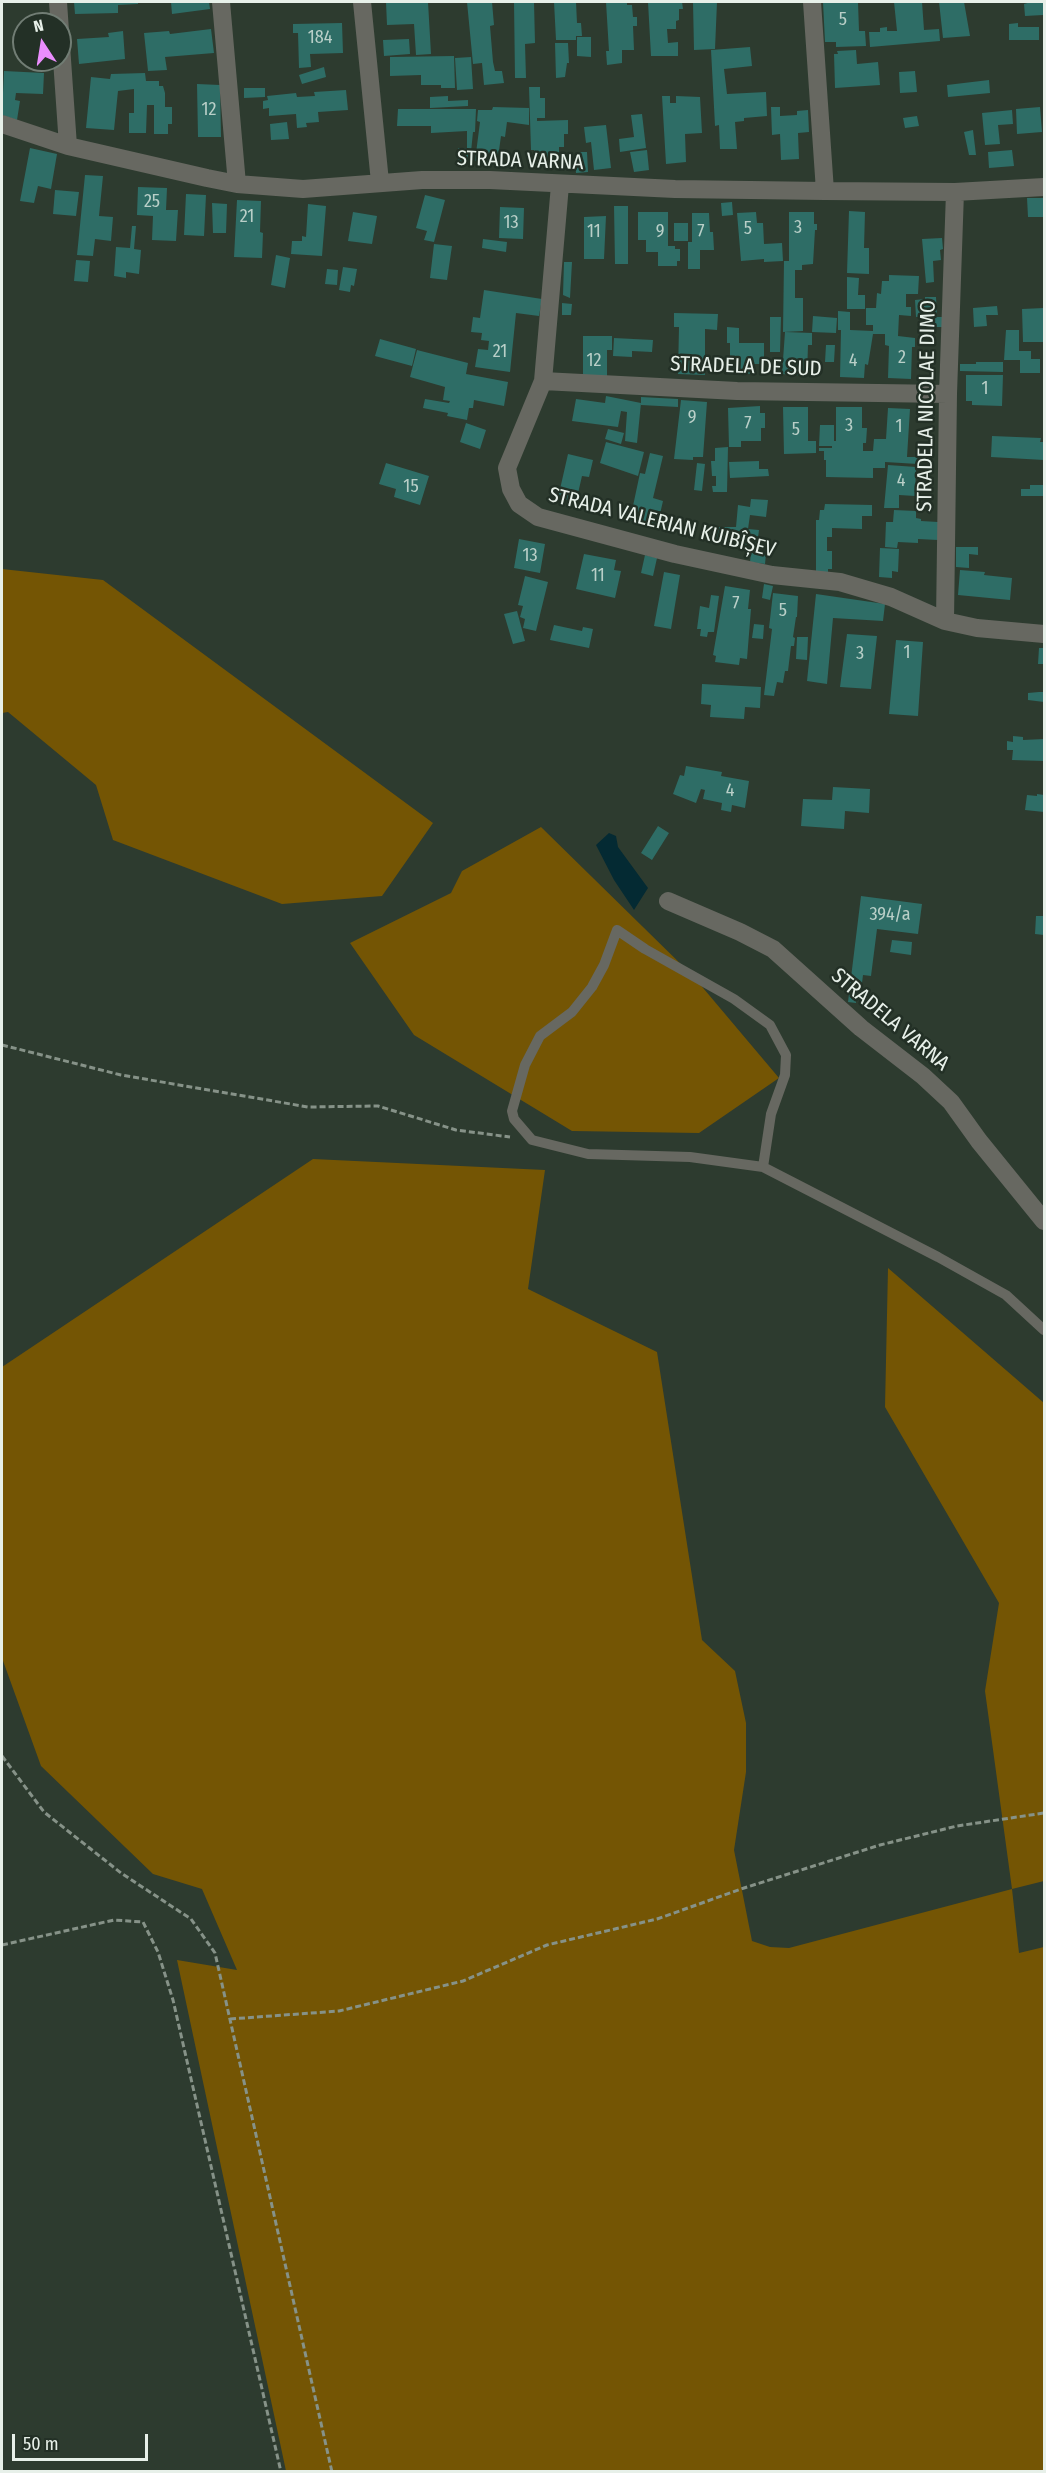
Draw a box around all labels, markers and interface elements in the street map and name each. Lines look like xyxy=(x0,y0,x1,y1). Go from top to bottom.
house number: 5 xyxy=(839,9,847,31)
north arrow xyxy=(12,12,72,72)
text: N xyxy=(32,16,45,36)
house number: 184 xyxy=(308,27,332,49)
house number: 12 xyxy=(202,99,216,121)
street label: STRADA VARNA xyxy=(456,146,584,176)
house number: 25 xyxy=(144,191,160,213)
house number: 21 xyxy=(240,206,254,228)
house number: 13 xyxy=(503,212,519,234)
house number: 3 xyxy=(794,217,802,239)
house number: 5 xyxy=(744,218,752,240)
house number: 11 xyxy=(587,221,601,243)
house number: 9 xyxy=(656,221,664,243)
house number: 7 xyxy=(697,221,705,243)
street label: STRADELA NICOLAE DIMO xyxy=(913,300,941,512)
house number: 21 xyxy=(493,341,507,363)
house number: 2 xyxy=(898,347,906,369)
house number: 12 xyxy=(587,350,601,372)
house number: 4 xyxy=(849,350,857,372)
street label: STRADELA DE SUD xyxy=(670,352,822,382)
house number: 1 xyxy=(981,378,989,400)
house number: 9 xyxy=(688,407,696,429)
house number: 7 xyxy=(744,413,752,435)
house number: 3 xyxy=(845,415,853,437)
house number: 1 xyxy=(895,416,903,438)
house number: 5 xyxy=(792,419,800,441)
house number: 4 xyxy=(897,470,905,492)
house number: 15 xyxy=(403,476,419,498)
street label: STRADA VALERIAN KUIBÎȘEV xyxy=(546,483,778,563)
house number: 13 xyxy=(522,545,538,567)
house number: 11 xyxy=(591,565,605,587)
house number: 7 xyxy=(732,593,740,615)
house number: 5 xyxy=(779,600,787,622)
house number: 1 xyxy=(903,642,911,664)
house number: 3 xyxy=(856,643,864,665)
house number: 4 xyxy=(726,780,734,802)
house number: 394/a xyxy=(869,904,911,926)
street label: STRADELA VARNA xyxy=(826,963,954,1077)
scale bar xyxy=(15,2422,152,2460)
text: 50 m xyxy=(23,2433,59,2455)

